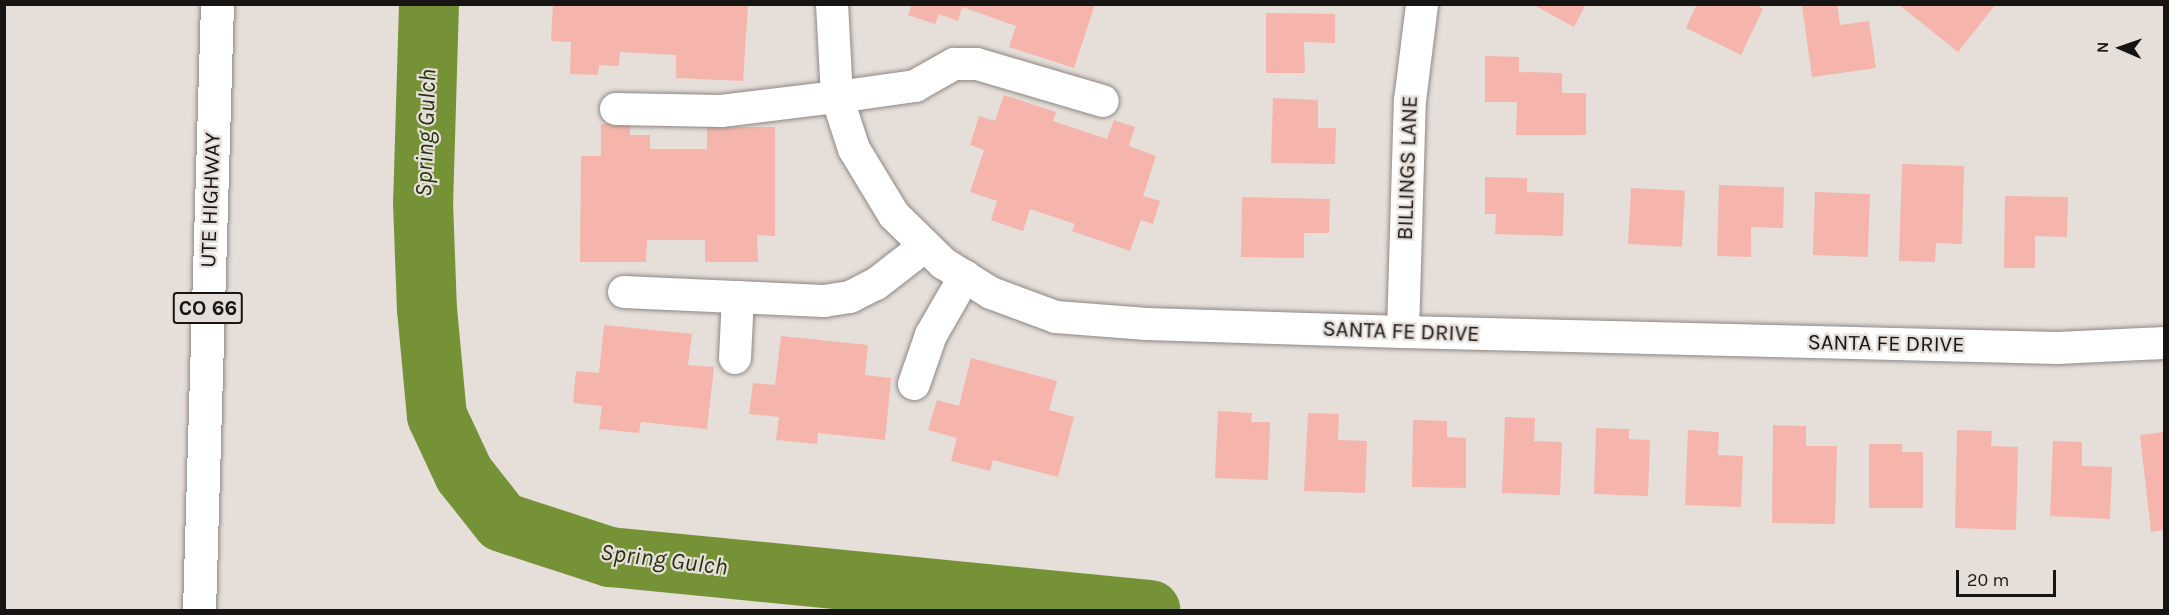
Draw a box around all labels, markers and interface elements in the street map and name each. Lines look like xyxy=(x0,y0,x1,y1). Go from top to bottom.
north arrow xyxy=(2091,18,2151,78)
text: N xyxy=(2093,41,2112,53)
water label: Spring Gulch xyxy=(409,68,443,198)
street label: BILLINGS LANE xyxy=(1392,95,1424,241)
street label: UTE HIGHWAY xyxy=(195,132,227,268)
road number: CO 66 xyxy=(172,290,244,326)
street label: SANTA FE DRIVE xyxy=(1322,316,1480,348)
street label: SANTA FE DRIVE xyxy=(1807,329,1965,359)
water label: Spring Gulch xyxy=(599,538,729,582)
scale bar xyxy=(1959,558,2060,596)
text: 20 m xyxy=(1967,569,2009,591)

